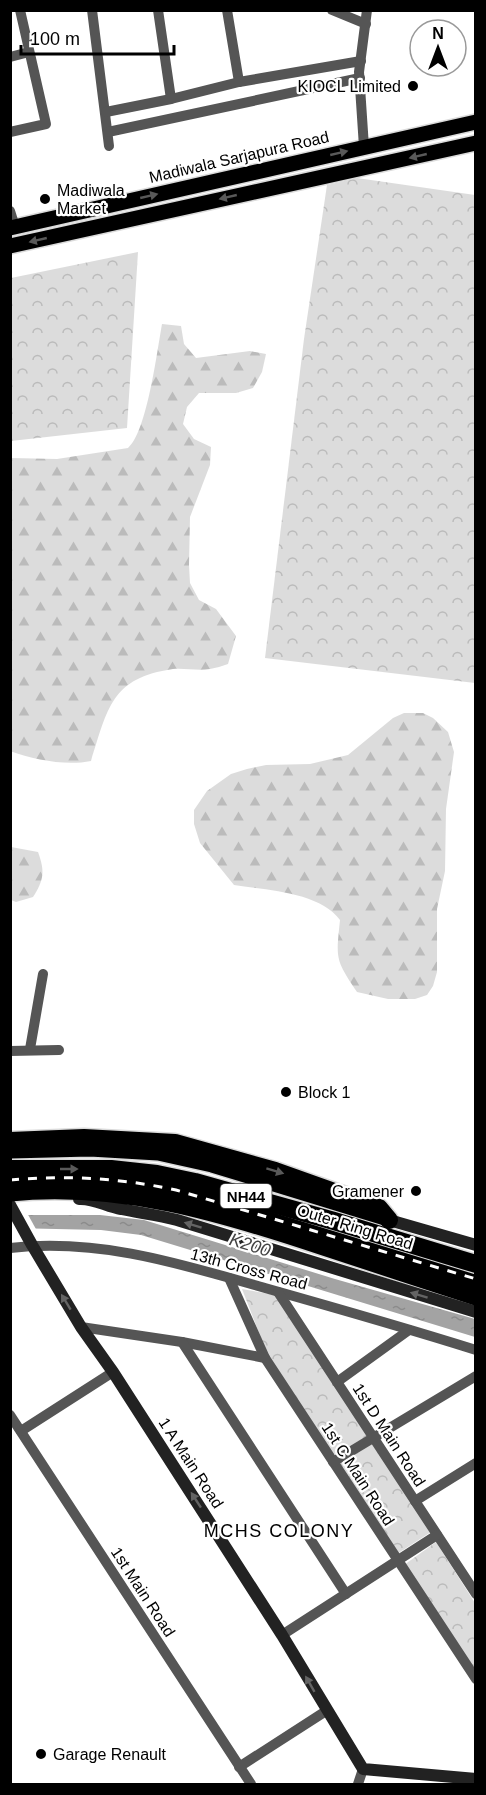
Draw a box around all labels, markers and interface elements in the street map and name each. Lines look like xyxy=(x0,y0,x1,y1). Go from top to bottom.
scale bar xyxy=(21,18,174,56)
north arrow xyxy=(408,18,468,78)
text: N xyxy=(432,25,444,42)
text: 100 m xyxy=(30,29,80,49)
place label: KIOCL Limited xyxy=(298,78,401,95)
marker: KIOCL Limited xyxy=(406,79,420,93)
street label: Madiwala Sarjapura Road xyxy=(147,128,331,186)
one-way arrow xyxy=(330,147,349,157)
one-way arrow xyxy=(409,152,428,161)
place label: Madiwala Market xyxy=(57,182,125,217)
one-way arrow xyxy=(140,191,159,201)
marker: Madiwala Market xyxy=(38,192,52,206)
one-way arrow xyxy=(219,193,237,203)
one-way arrow xyxy=(28,236,47,245)
place label: Block 1 xyxy=(298,1084,351,1101)
marker: Block 1 xyxy=(279,1085,293,1099)
one-way arrow xyxy=(59,1164,78,1174)
one-way arrow xyxy=(266,1167,284,1176)
place label: Gramener xyxy=(332,1183,405,1200)
road number: NH44 xyxy=(220,1184,272,1208)
marker: Gramener xyxy=(409,1184,423,1198)
street label: Outer Ring Road xyxy=(295,1201,415,1253)
one-way arrow xyxy=(184,1220,202,1229)
water label: K200 xyxy=(227,1229,273,1261)
street label: 13th Cross Road xyxy=(189,1245,309,1293)
one-way arrow xyxy=(410,1290,428,1299)
one-way arrow xyxy=(61,1294,72,1310)
street label: 1st D Main Road xyxy=(349,1380,429,1490)
street label: 1 A Main Road xyxy=(156,1415,226,1511)
street label: 1st C Main Road xyxy=(318,1419,398,1529)
one-way arrow xyxy=(190,1492,201,1509)
district label: MCHS COLONY xyxy=(204,1521,354,1541)
street label: 1st Main Road xyxy=(108,1544,178,1640)
one-way arrow xyxy=(305,1675,315,1692)
place label: Garage Renault xyxy=(53,1746,167,1763)
marker: Garage Renault xyxy=(34,1747,48,1761)

